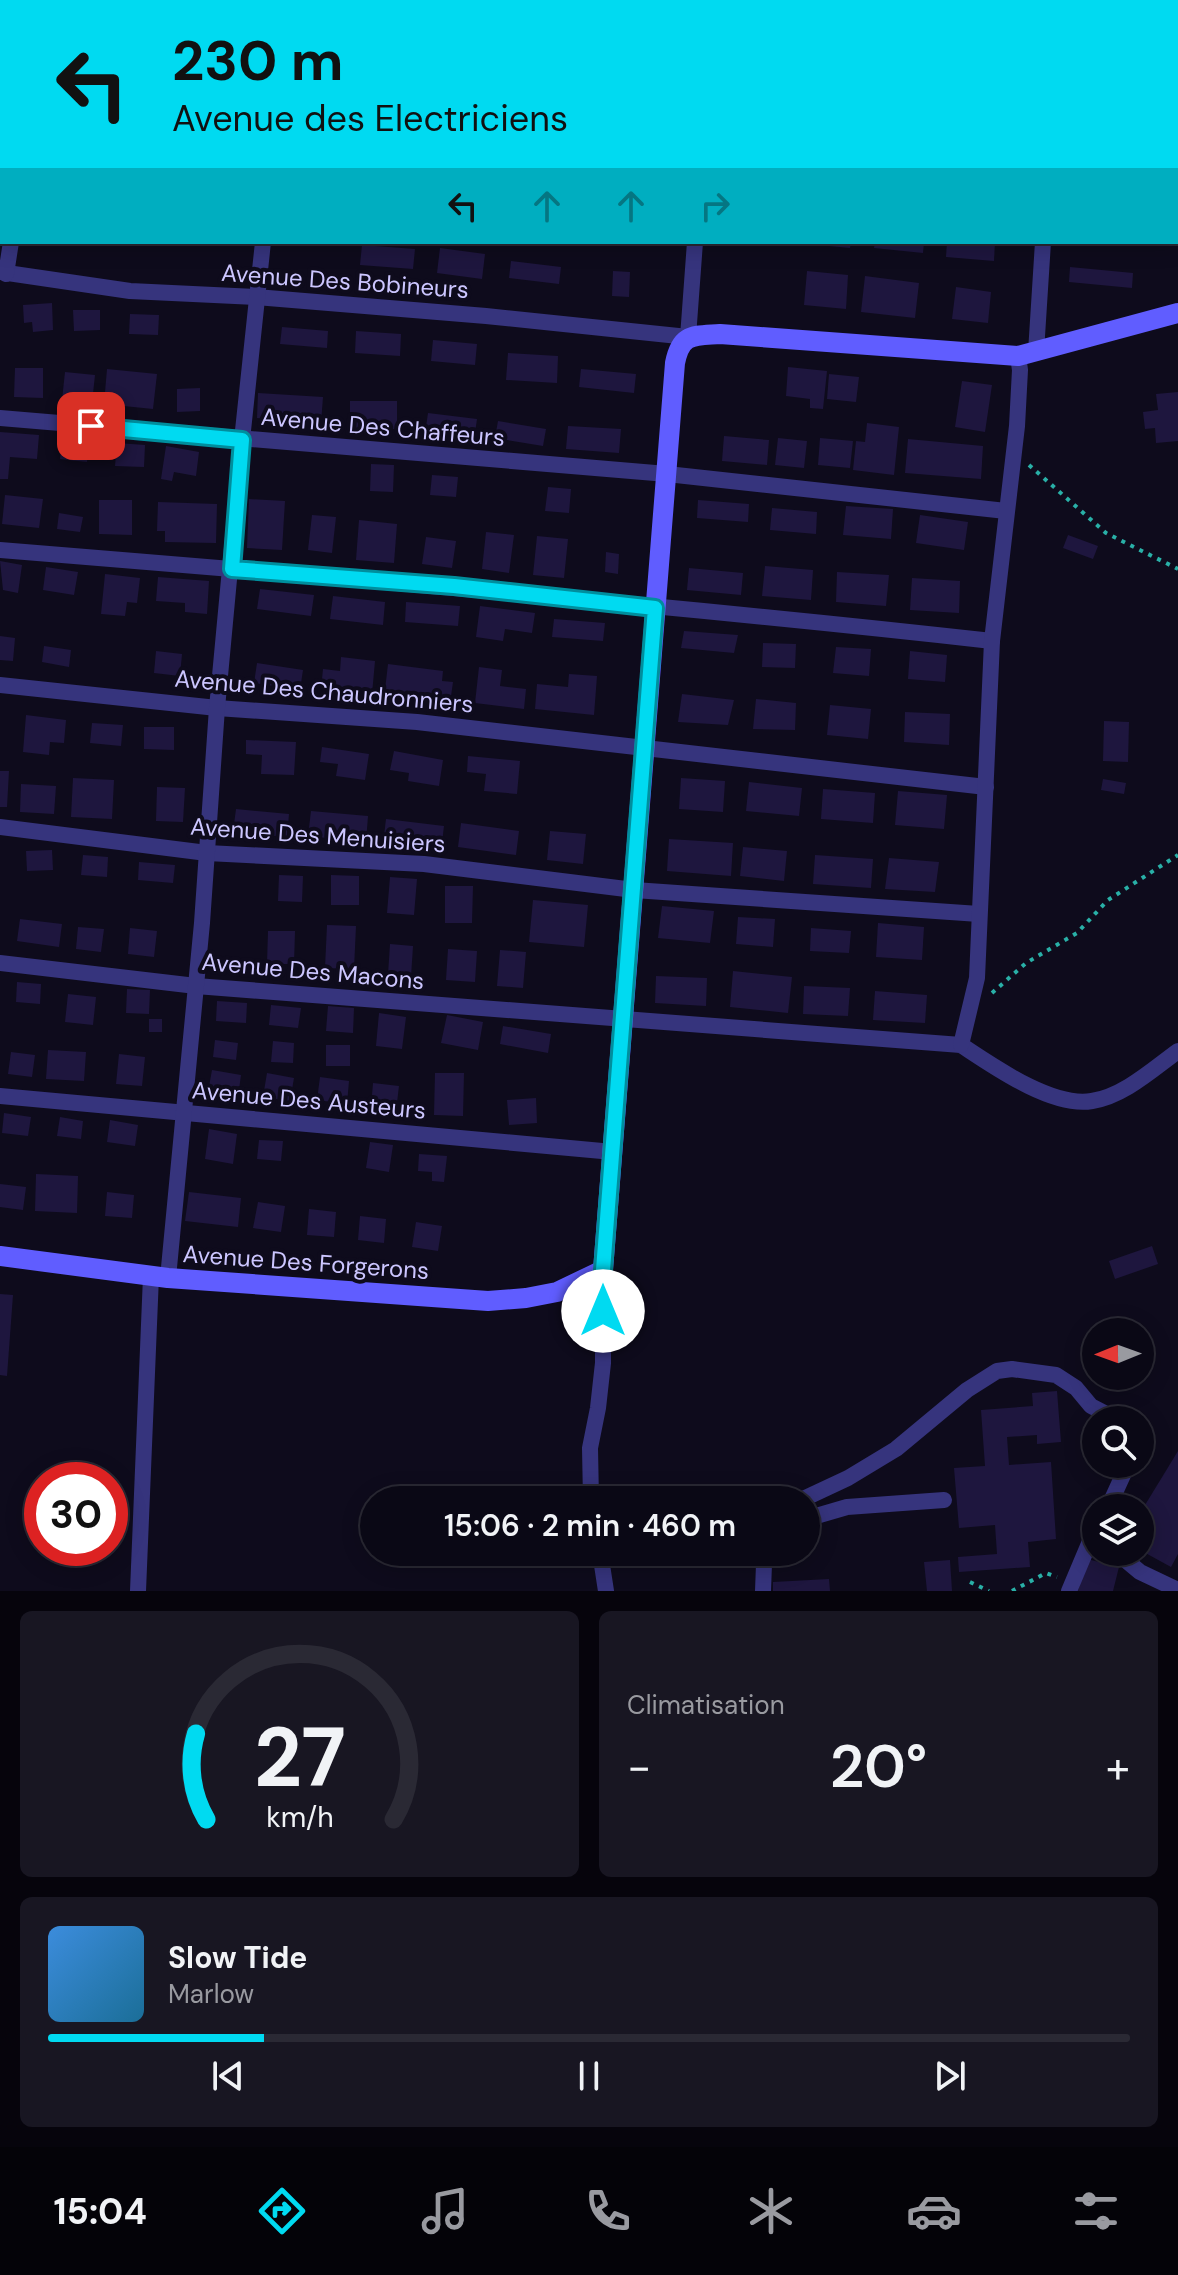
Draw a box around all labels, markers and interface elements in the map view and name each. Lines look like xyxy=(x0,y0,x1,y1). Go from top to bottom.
text: 230 m xyxy=(172,24,343,97)
icon: left xyxy=(40,32,144,136)
text: Avenue des Electriciens xyxy=(172,95,568,142)
icon: left xyxy=(441,184,485,228)
icon: ahead xyxy=(525,184,569,228)
icon: ahead xyxy=(609,184,653,228)
icon: right xyxy=(693,184,737,228)
street label: Avenue Des Bobineurs xyxy=(220,257,470,305)
pin xyxy=(57,392,125,460)
street label: Avenue Des Chaffeurs xyxy=(260,401,506,453)
icon: arrive xyxy=(69,404,113,448)
street label: Avenue Des Chaudronniers xyxy=(173,662,475,720)
street label: Avenue Des Menuisiers xyxy=(189,811,447,859)
street label: Avenue Des Macons xyxy=(200,946,426,996)
street label: Avenue Des Austeurs xyxy=(191,1074,427,1126)
street label: Avenue Des Forgerons xyxy=(182,1238,430,1286)
position arrow xyxy=(561,1269,645,1353)
north arrow xyxy=(1082,1318,1154,1390)
map controls xyxy=(1082,1318,1154,1566)
button: search xyxy=(1082,1406,1154,1478)
speed limit sign: 30 xyxy=(24,1462,128,1566)
button: layers xyxy=(1082,1494,1154,1566)
text: 15:06 · 2 min · 460 m xyxy=(444,1506,736,1545)
text: Climatisation xyxy=(627,1688,785,1722)
text: 27 xyxy=(253,1703,346,1812)
text: 20° xyxy=(830,1727,927,1806)
text: − xyxy=(627,1738,651,1796)
text: + xyxy=(1106,1738,1130,1796)
text: km/h xyxy=(266,1799,333,1836)
text: Slow Tide xyxy=(168,1938,307,1977)
text: Marlow xyxy=(168,1977,254,2011)
icon: previous xyxy=(206,2054,250,2098)
icon: pause xyxy=(567,2054,611,2098)
icon: next xyxy=(928,2054,972,2098)
icon: directions xyxy=(254,2183,310,2239)
icon: music xyxy=(417,2183,473,2239)
icon: phone xyxy=(580,2183,636,2239)
icon: climate xyxy=(743,2183,799,2239)
icon: car xyxy=(906,2183,962,2239)
icon: filters xyxy=(1068,2183,1124,2239)
text: 15:04 xyxy=(53,2188,147,2235)

